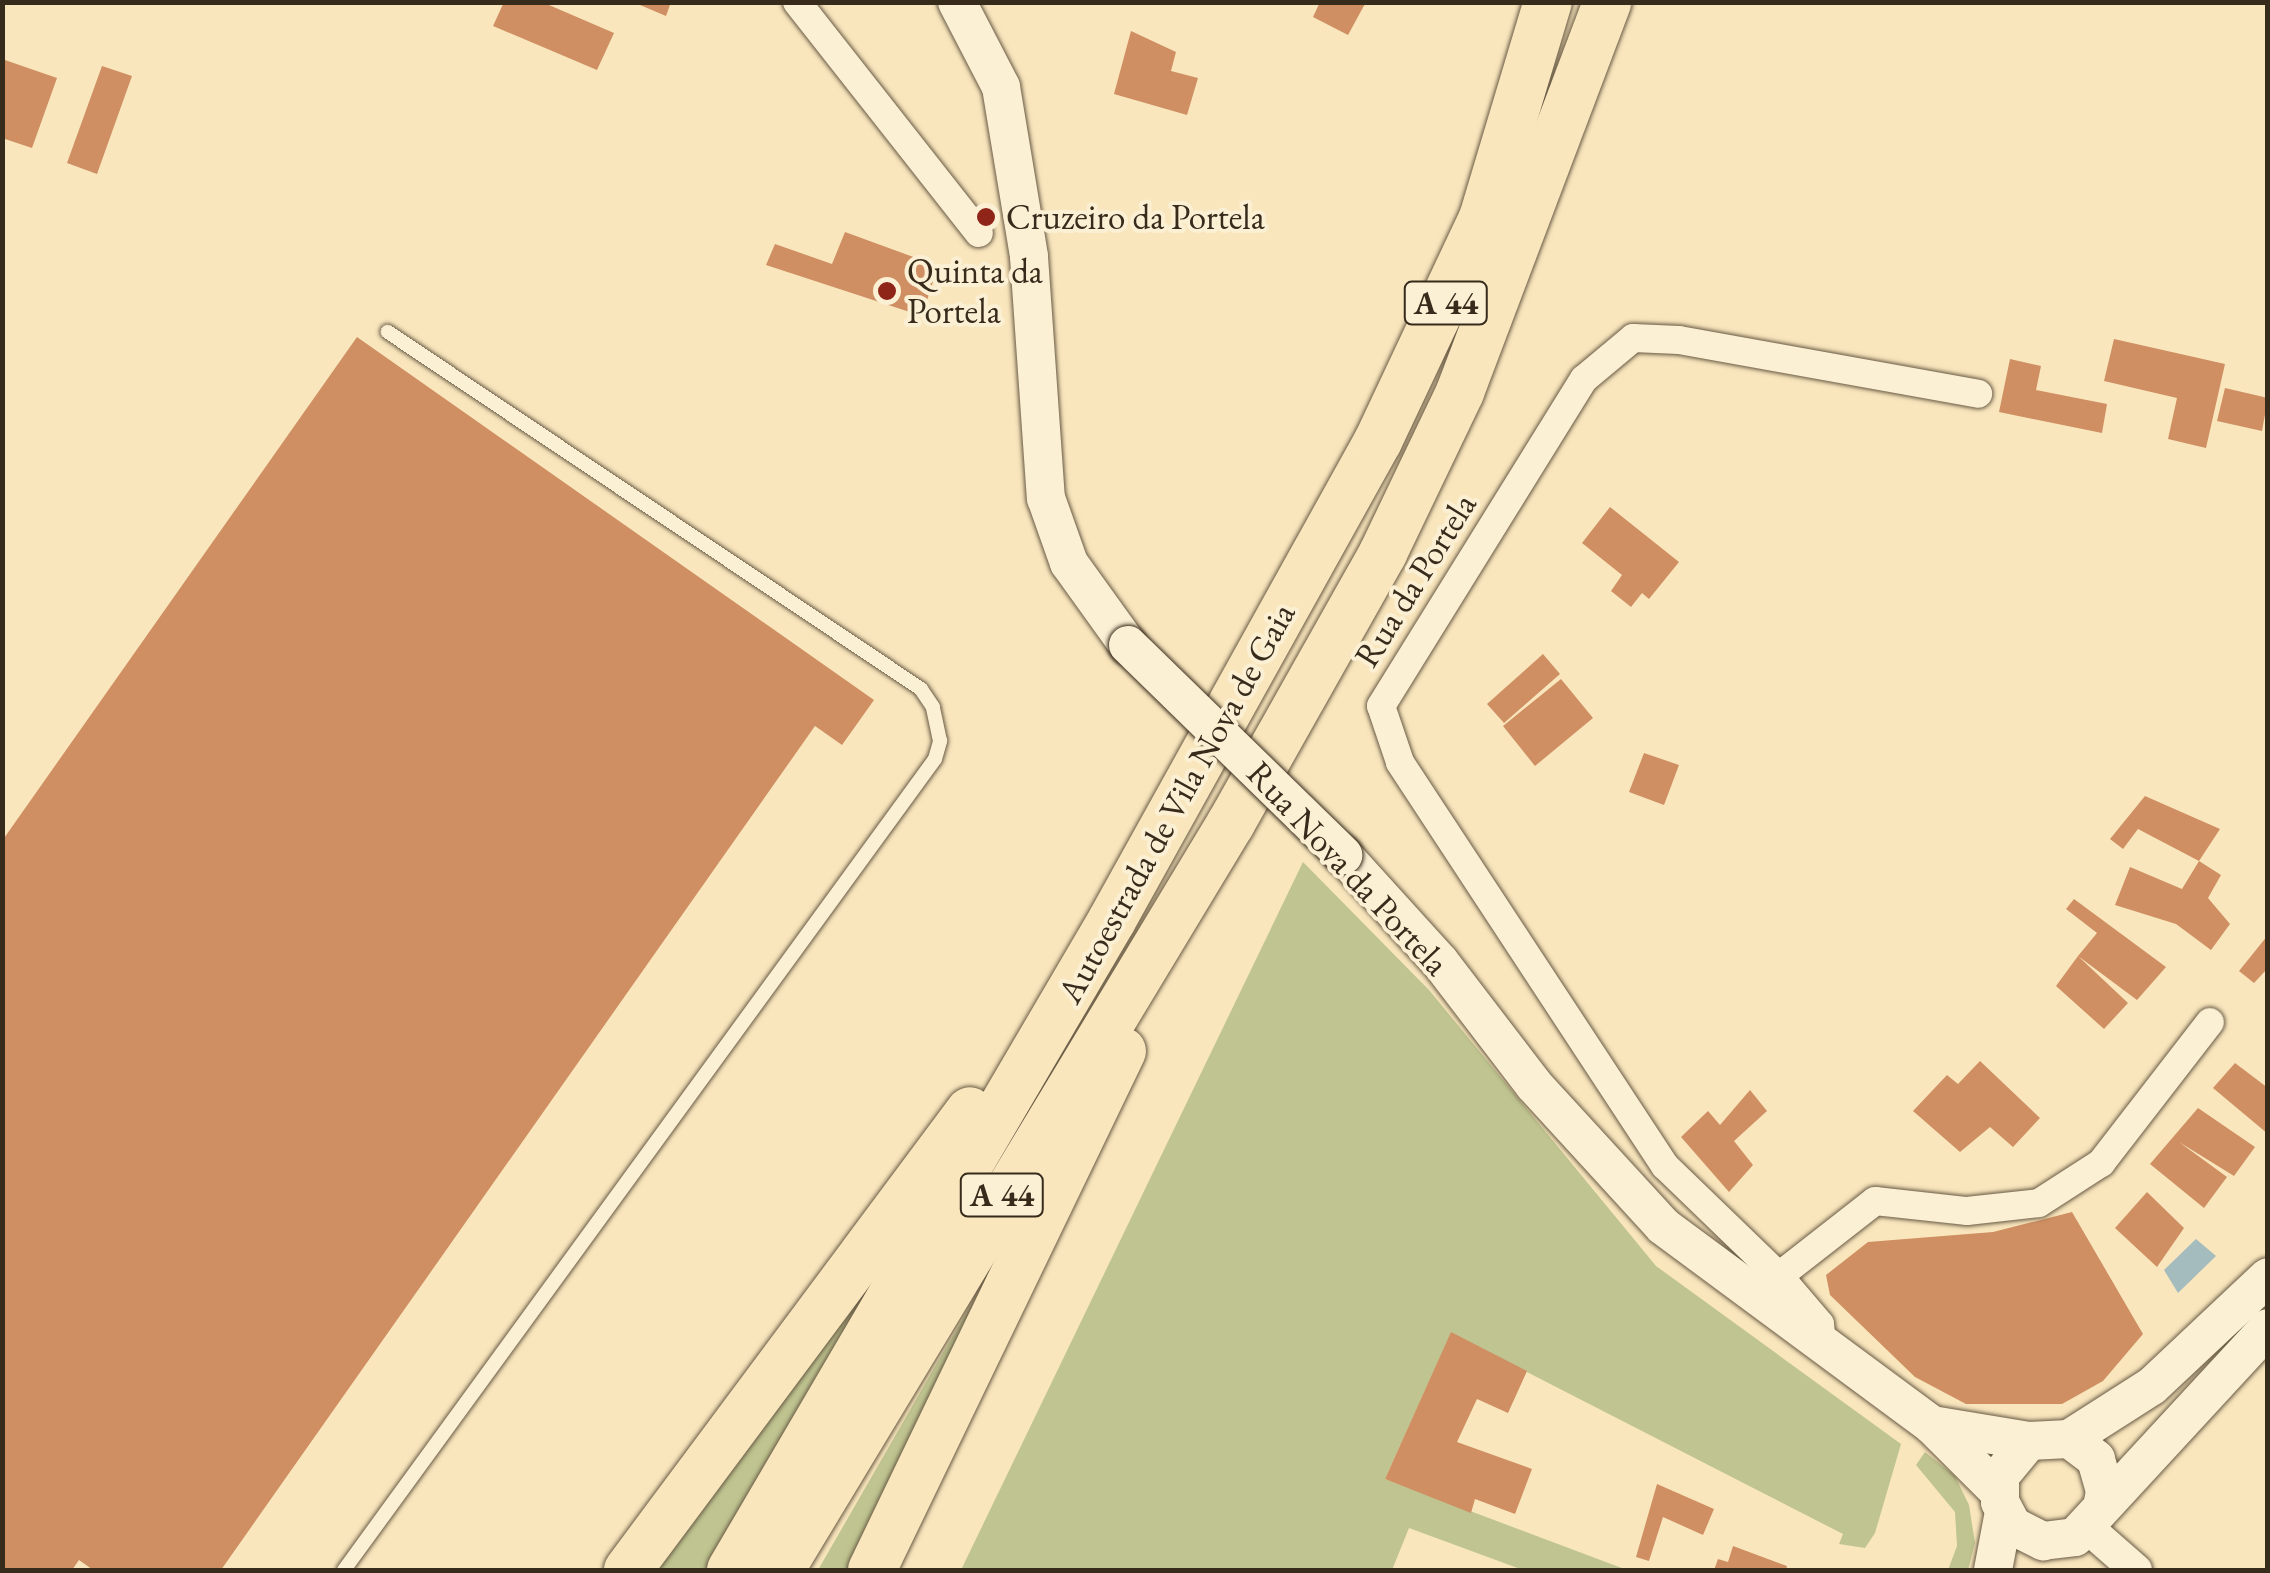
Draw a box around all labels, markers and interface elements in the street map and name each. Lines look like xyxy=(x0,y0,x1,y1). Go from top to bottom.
place label: Cruzeiro da Portela xyxy=(1006,196,1265,238)
marker: Cruzeiro da Portela xyxy=(975,206,997,228)
place label: Quinta da Portela xyxy=(907,250,1043,332)
road number: A 44 xyxy=(1404,276,1488,330)
marker: Quinta da Portela xyxy=(876,280,898,302)
street label: Rua da Portela xyxy=(1345,485,1485,675)
street label: Autoestrada de Vila Nova de Gaia xyxy=(1048,596,1304,1010)
street label: Rua Nova da Portela xyxy=(1238,752,1458,984)
road number: A 44 xyxy=(960,1168,1044,1222)

